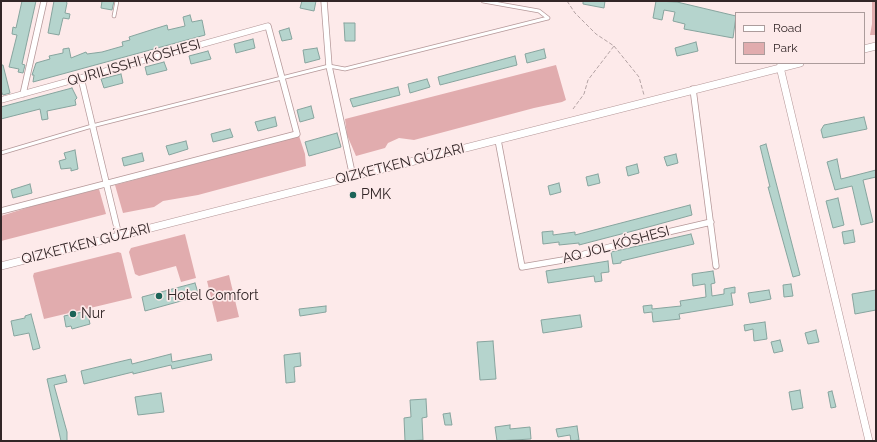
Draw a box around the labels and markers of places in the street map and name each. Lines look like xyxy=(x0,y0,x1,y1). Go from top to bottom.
place label: PMK xyxy=(361,187,391,203)
marker: PMK xyxy=(348,190,358,200)
place label: Hotel Comfort xyxy=(167,288,259,304)
marker: Hotel Comfort xyxy=(154,291,164,301)
place label: Nur xyxy=(81,306,105,322)
marker: Nur xyxy=(68,309,78,319)

